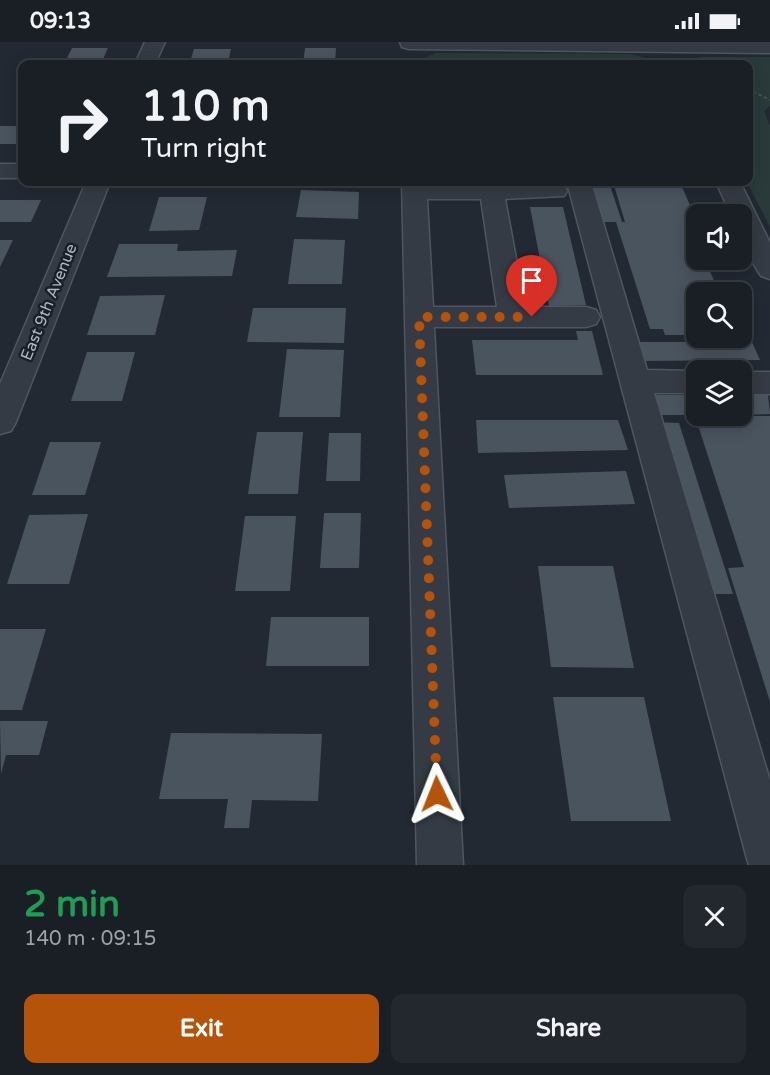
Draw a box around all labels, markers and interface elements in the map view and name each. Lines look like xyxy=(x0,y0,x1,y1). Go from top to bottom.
text: 09:13 xyxy=(30,8,91,34)
text: 110 m xyxy=(141,81,270,132)
icon: right xyxy=(42,84,120,162)
text: Turn right xyxy=(141,132,267,165)
map controls xyxy=(686,204,752,426)
button: sound xyxy=(686,204,752,270)
street label: East 9th Avenue xyxy=(16,241,82,363)
pin xyxy=(506,255,557,317)
icon: arrive xyxy=(515,264,548,297)
button: search xyxy=(686,282,752,348)
button: layers xyxy=(686,360,752,426)
position arrow xyxy=(405,762,469,826)
text: 2 min xyxy=(24,883,120,926)
button: close xyxy=(683,885,746,948)
text: 140 m · 09:15 xyxy=(24,927,156,951)
button: Exit xyxy=(24,994,379,1063)
button: Share xyxy=(391,994,746,1063)

